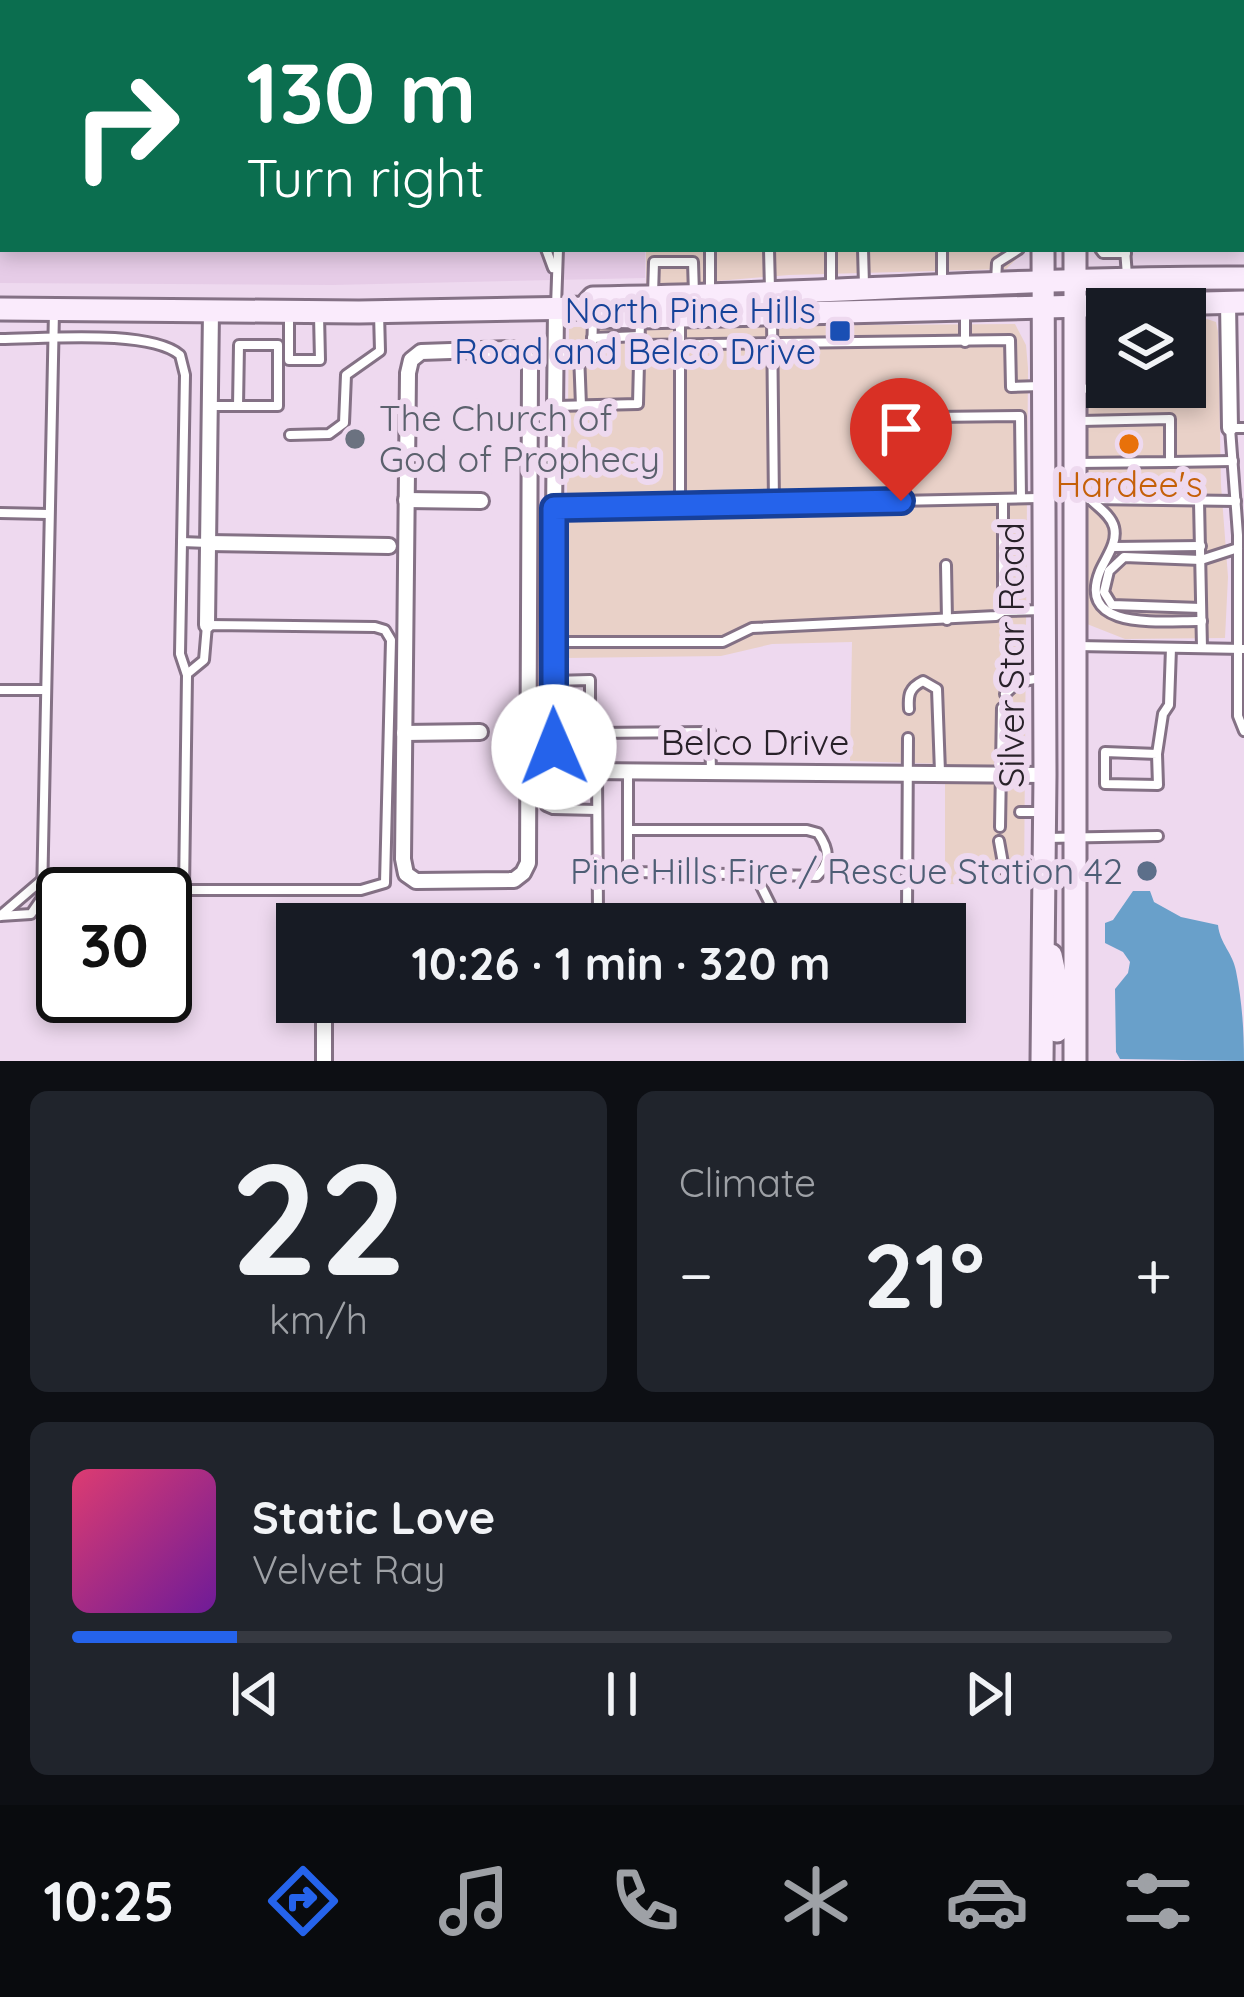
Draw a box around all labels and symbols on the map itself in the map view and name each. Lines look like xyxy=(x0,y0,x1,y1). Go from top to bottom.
place label: North Pine Hills Road and Belco Drive xyxy=(454,287,816,373)
marker: North Pine Hills Road and Belco Drive xyxy=(827,318,853,344)
pin xyxy=(850,378,952,501)
place label: The Church of God of Prophecy xyxy=(379,395,660,481)
marker: The Church of God of Prophecy xyxy=(342,426,368,452)
marker: Hardee's xyxy=(1116,431,1142,457)
place label: Hardee's xyxy=(1055,461,1203,506)
street label: Silver Star Road xyxy=(988,522,1033,788)
position arrow xyxy=(491,684,617,810)
street label: Belco Drive xyxy=(661,719,849,764)
place label: Pine Hills Fire / Rescue Station 42 xyxy=(570,848,1123,893)
marker: Pine Hills Fire / Rescue Station 42 xyxy=(1134,858,1160,884)
speed limit sign: 30 xyxy=(36,867,192,1023)

